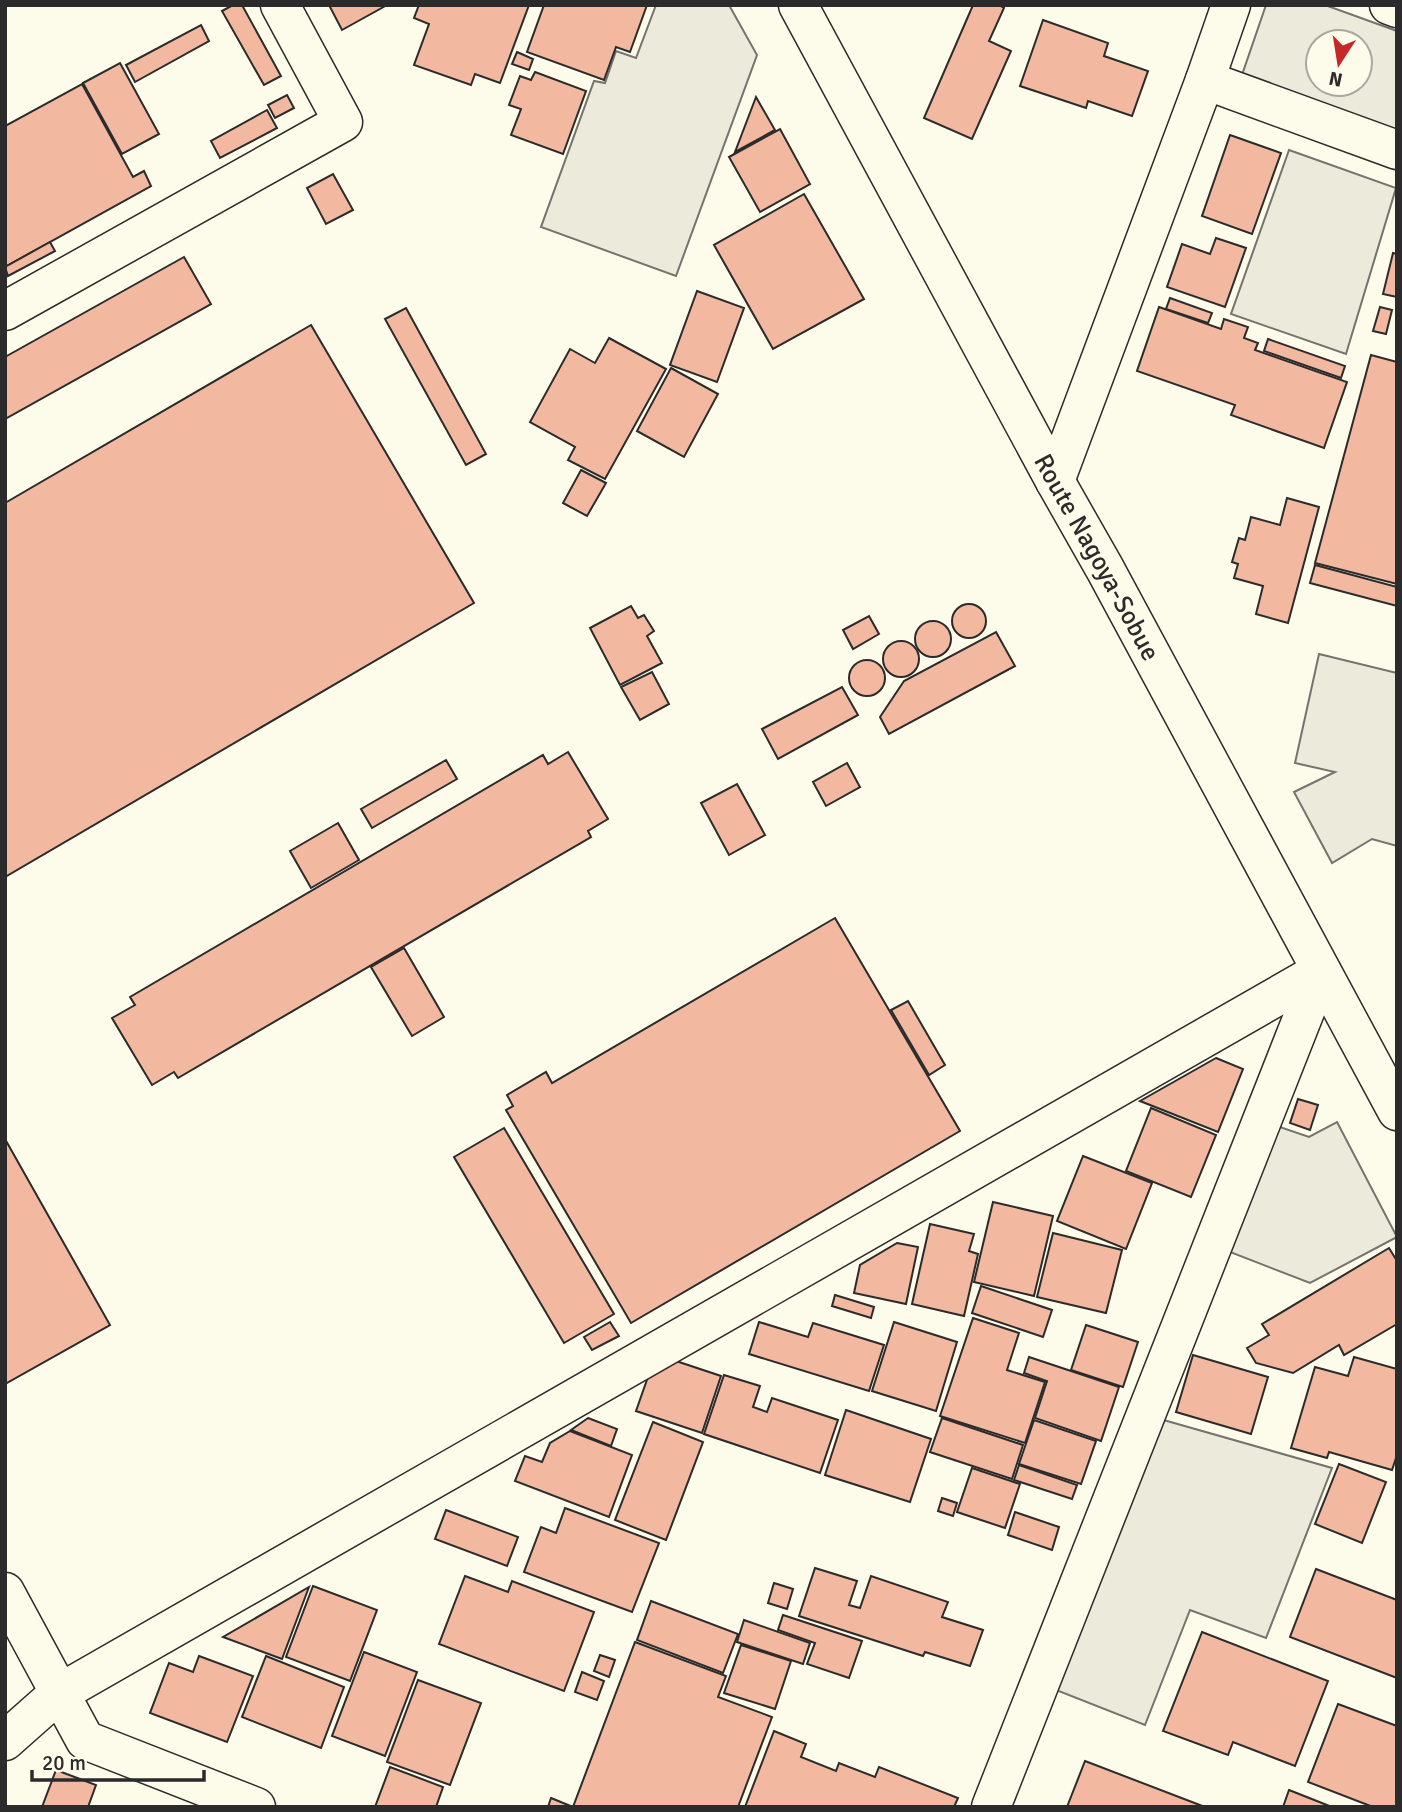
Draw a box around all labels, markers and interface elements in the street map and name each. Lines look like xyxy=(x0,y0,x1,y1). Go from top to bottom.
north arrow xyxy=(1304,28,1374,98)
text: N xyxy=(1327,66,1345,92)
street label: Route Nagoya-Sobue xyxy=(1026,449,1166,666)
scale bar xyxy=(32,1738,203,1782)
text: 20 m xyxy=(42,1750,86,1776)

